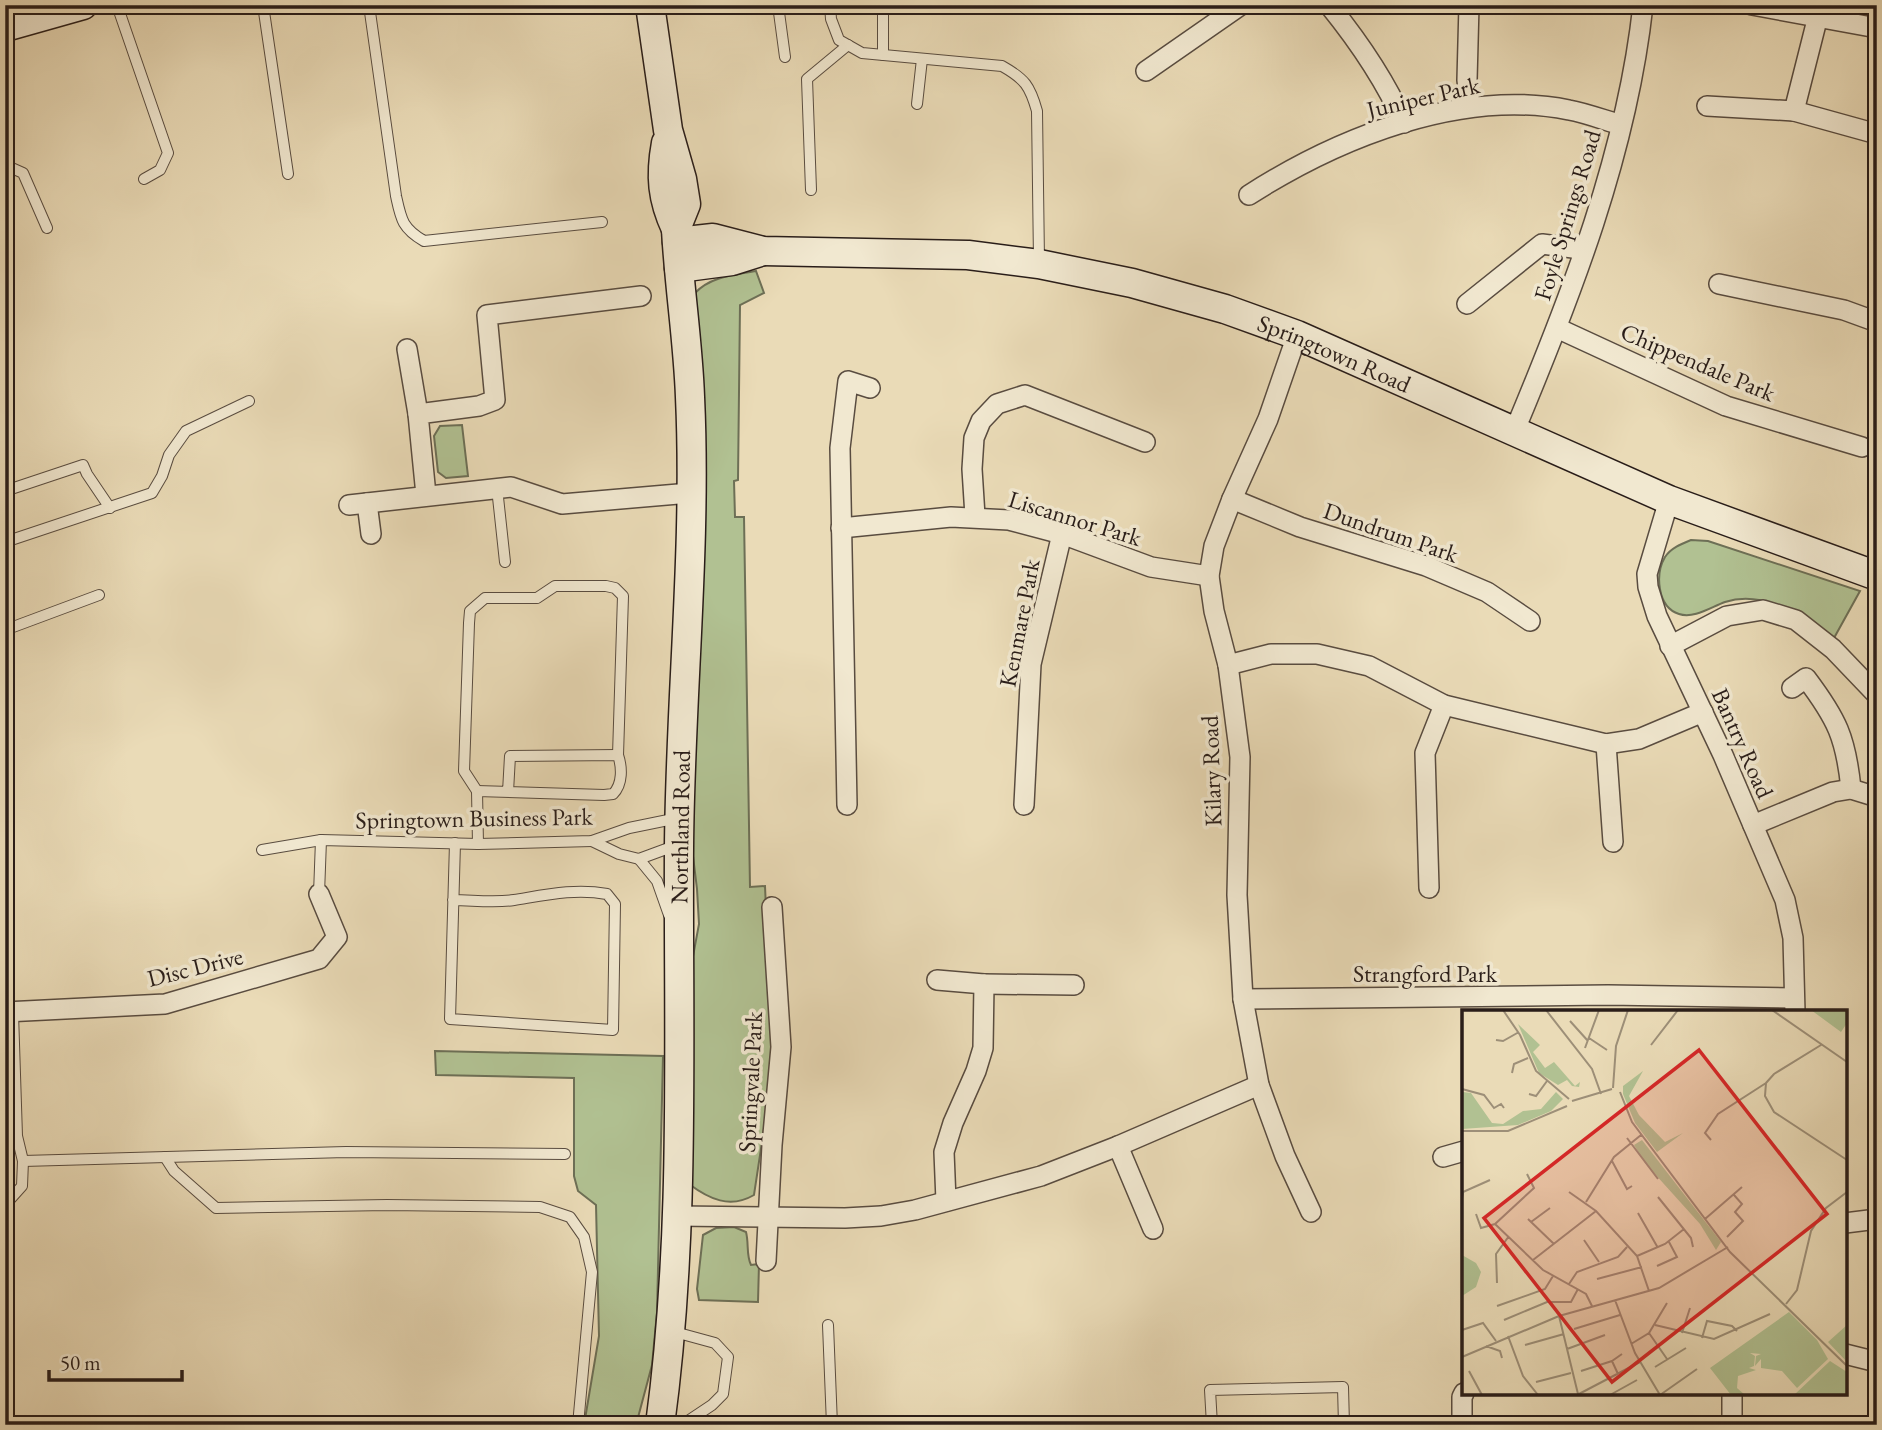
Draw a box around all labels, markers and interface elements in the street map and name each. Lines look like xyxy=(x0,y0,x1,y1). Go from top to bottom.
street label: Juniper Park xyxy=(1362,69,1483,125)
street label: Foyle Springs Road xyxy=(1526,125,1608,304)
street label: Springtown Road xyxy=(1254,307,1417,400)
street label: Chippendale Park xyxy=(1616,316,1781,409)
street label: Liscannor Park xyxy=(1005,483,1146,553)
street label: Dundrum Park xyxy=(1319,494,1463,570)
street label: Kenmare Park xyxy=(991,556,1047,690)
street label: Bantry Road xyxy=(1705,683,1781,804)
street label: Kilary Road xyxy=(1194,714,1228,827)
street label: Northland Road xyxy=(663,749,697,904)
street label: Springtown Business Park xyxy=(355,800,594,836)
street label: Disc Drive xyxy=(144,940,246,994)
street label: Strangford Park xyxy=(1353,958,1498,989)
street label: Springvale Park xyxy=(731,1010,769,1153)
inset map xyxy=(1462,1010,1847,1395)
scale bar xyxy=(49,1339,182,1383)
text: 50 m xyxy=(60,1349,101,1376)

